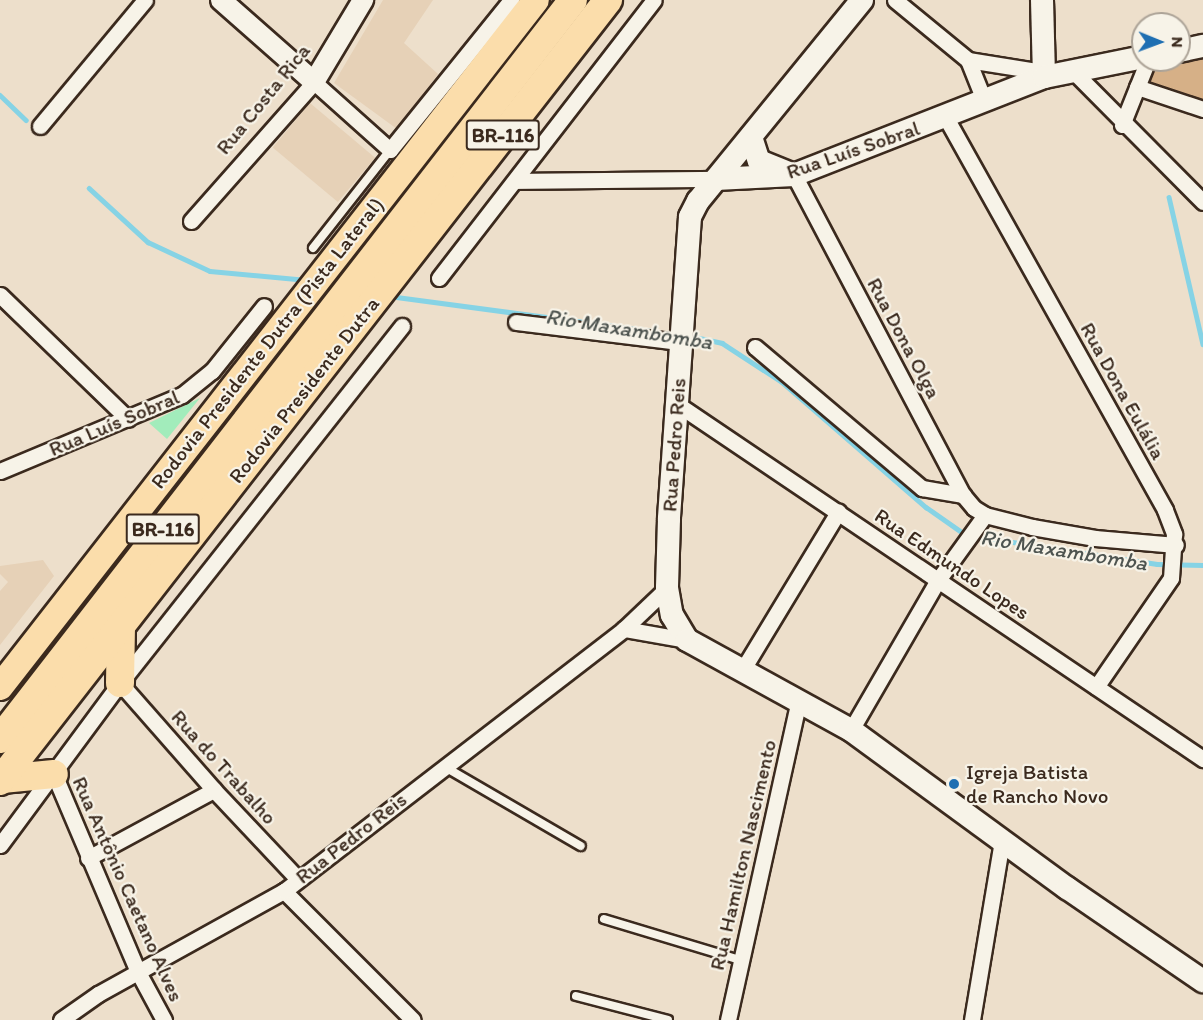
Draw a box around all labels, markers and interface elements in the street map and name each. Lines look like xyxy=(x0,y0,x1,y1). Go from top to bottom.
north arrow xyxy=(1131,12,1191,72)
text: N xyxy=(1168,37,1187,48)
street label: Rua Costa Rica xyxy=(211,39,315,159)
street label: Rua Luís Sobral xyxy=(783,116,923,184)
road number: BR-116 xyxy=(466,118,540,152)
street label: Rodovia Presidente Dutra (Pista Lateral) xyxy=(146,193,388,493)
street label: Rua Dona Olga xyxy=(861,273,947,403)
street label: Rodovia Presidente Dutra xyxy=(224,292,384,488)
water label: Rio Maxambomba xyxy=(544,303,714,355)
street label: Rua Dona Eulália xyxy=(1075,318,1171,464)
street label: Rua Pedro Reis xyxy=(657,378,691,512)
street label: Rua Luís Sobral xyxy=(45,384,183,462)
street label: Rua Edmundo Lopes xyxy=(870,503,1034,625)
road number: BR-116 xyxy=(126,512,201,546)
water label: Rio Maxambomba xyxy=(979,524,1149,576)
street label: Rua do Trabalho xyxy=(166,705,282,829)
street label: Rua Hamilton Nascimento xyxy=(704,737,782,973)
place label: Igreja Batista de Rancho Novo xyxy=(966,759,1109,809)
street label: Rua Antônio Caetano Alves xyxy=(67,772,189,1006)
marker: Igreja Batista de Rancho Novo xyxy=(947,777,961,791)
street label: Rua Pedro Reis xyxy=(291,787,411,889)

